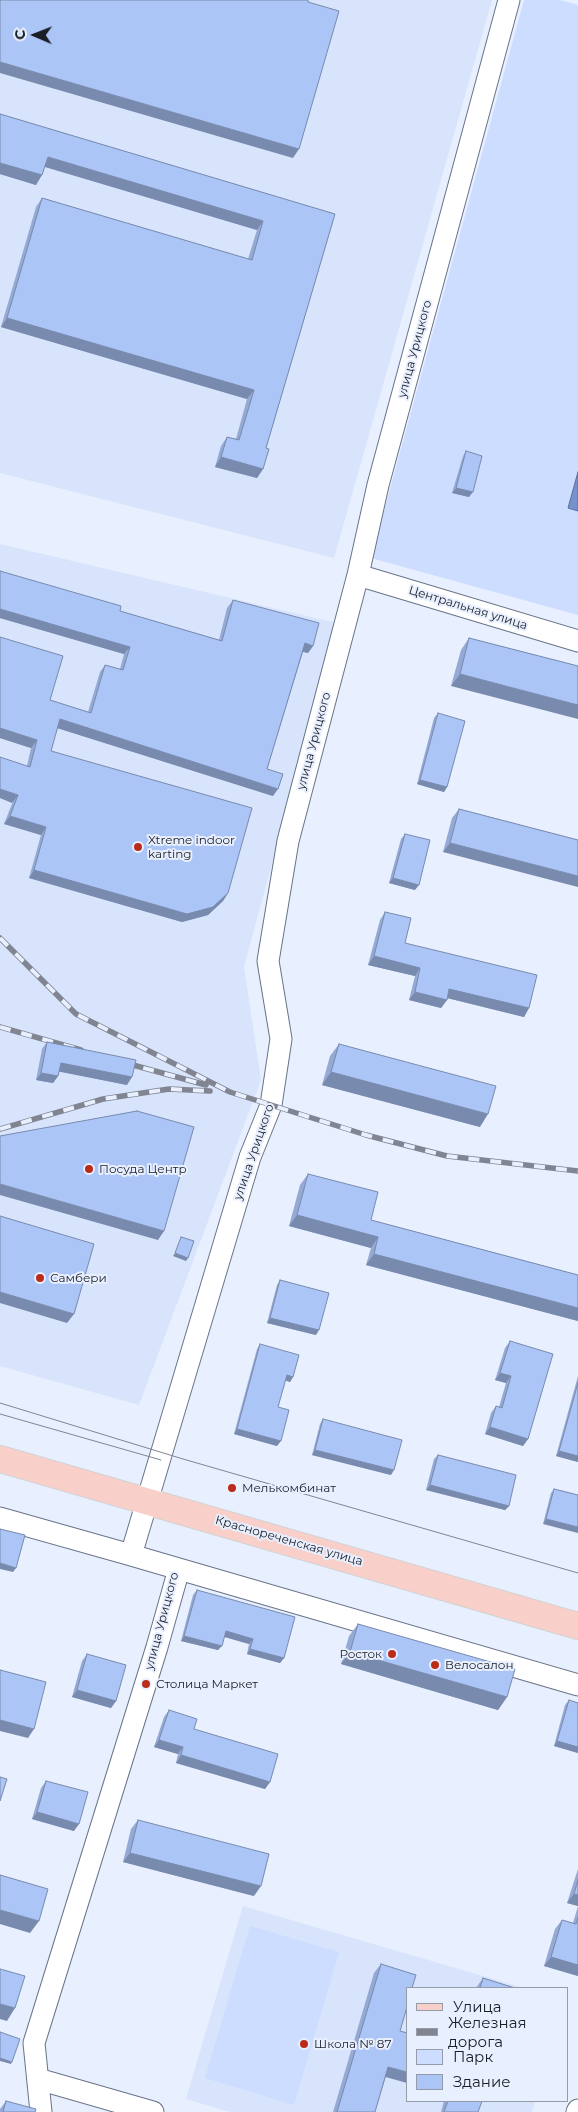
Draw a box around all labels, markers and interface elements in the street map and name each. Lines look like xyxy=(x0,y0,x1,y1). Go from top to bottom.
north arrow xyxy=(10,10,60,60)
text: С xyxy=(11,30,29,40)
street label: улица Урицкого xyxy=(395,299,435,399)
street label: Центральная улица xyxy=(407,583,529,633)
street label: улица Урицкого xyxy=(294,691,334,791)
place label: Xtreme indoor karting xyxy=(148,833,235,861)
marker: Xtreme indoor karting xyxy=(132,841,144,853)
street label: улица Урицкого xyxy=(231,1102,277,1202)
place label: Посуда Центр xyxy=(99,1162,187,1176)
marker: Посуда Центр xyxy=(83,1163,95,1175)
place label: Самбери xyxy=(50,1271,107,1285)
marker: Самбери xyxy=(34,1272,46,1284)
place label: Мелькомбинат xyxy=(242,1481,336,1495)
marker: Мелькомбинат xyxy=(226,1482,238,1494)
street label: Краснореченская улица xyxy=(214,1513,364,1569)
street label: улица Урицкого xyxy=(142,1571,182,1671)
place label: Росток xyxy=(339,1647,382,1661)
marker: Росток xyxy=(386,1648,398,1660)
place label: Велосалон xyxy=(445,1658,514,1672)
marker: Велосалон xyxy=(429,1659,441,1671)
place label: Столица Маркет xyxy=(156,1677,258,1691)
marker: Столица Маркет xyxy=(140,1678,152,1690)
legend xyxy=(406,1987,568,2102)
text: Улица xyxy=(453,1997,501,2016)
text: Железная дорога xyxy=(448,2013,527,2051)
place label: Школа № 87 xyxy=(314,2037,391,2051)
marker: Школа № 87 xyxy=(298,2038,310,2050)
text: Парк xyxy=(453,2047,493,2066)
text: Здание xyxy=(453,2072,511,2091)

